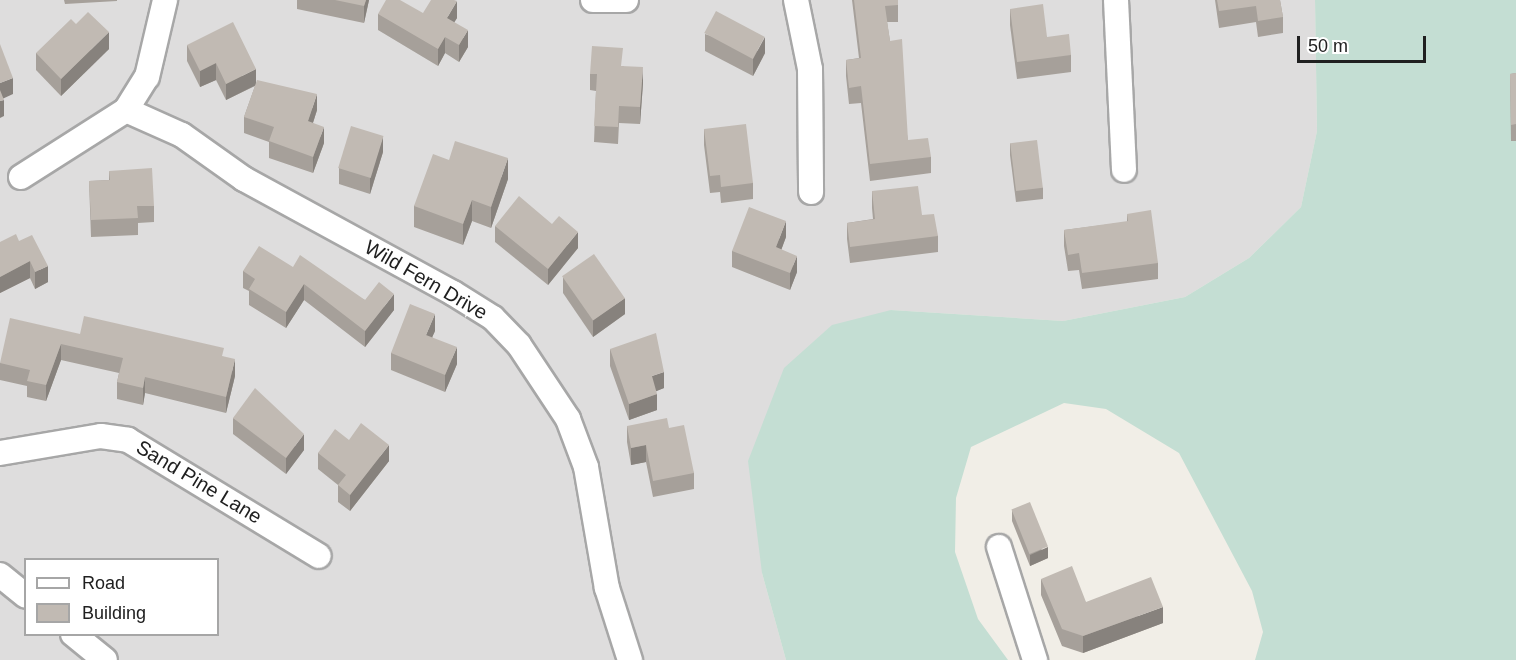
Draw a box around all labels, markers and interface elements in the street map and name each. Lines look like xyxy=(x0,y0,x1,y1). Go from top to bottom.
scale bar xyxy=(1300,24,1429,62)
text: 50 m xyxy=(1308,36,1348,56)
street label: Wild Fern Drive xyxy=(360,235,492,325)
street label: Sand Pine Lane xyxy=(132,435,266,529)
legend xyxy=(24,558,219,636)
text: Road xyxy=(82,573,125,593)
text: Building xyxy=(82,603,146,623)

